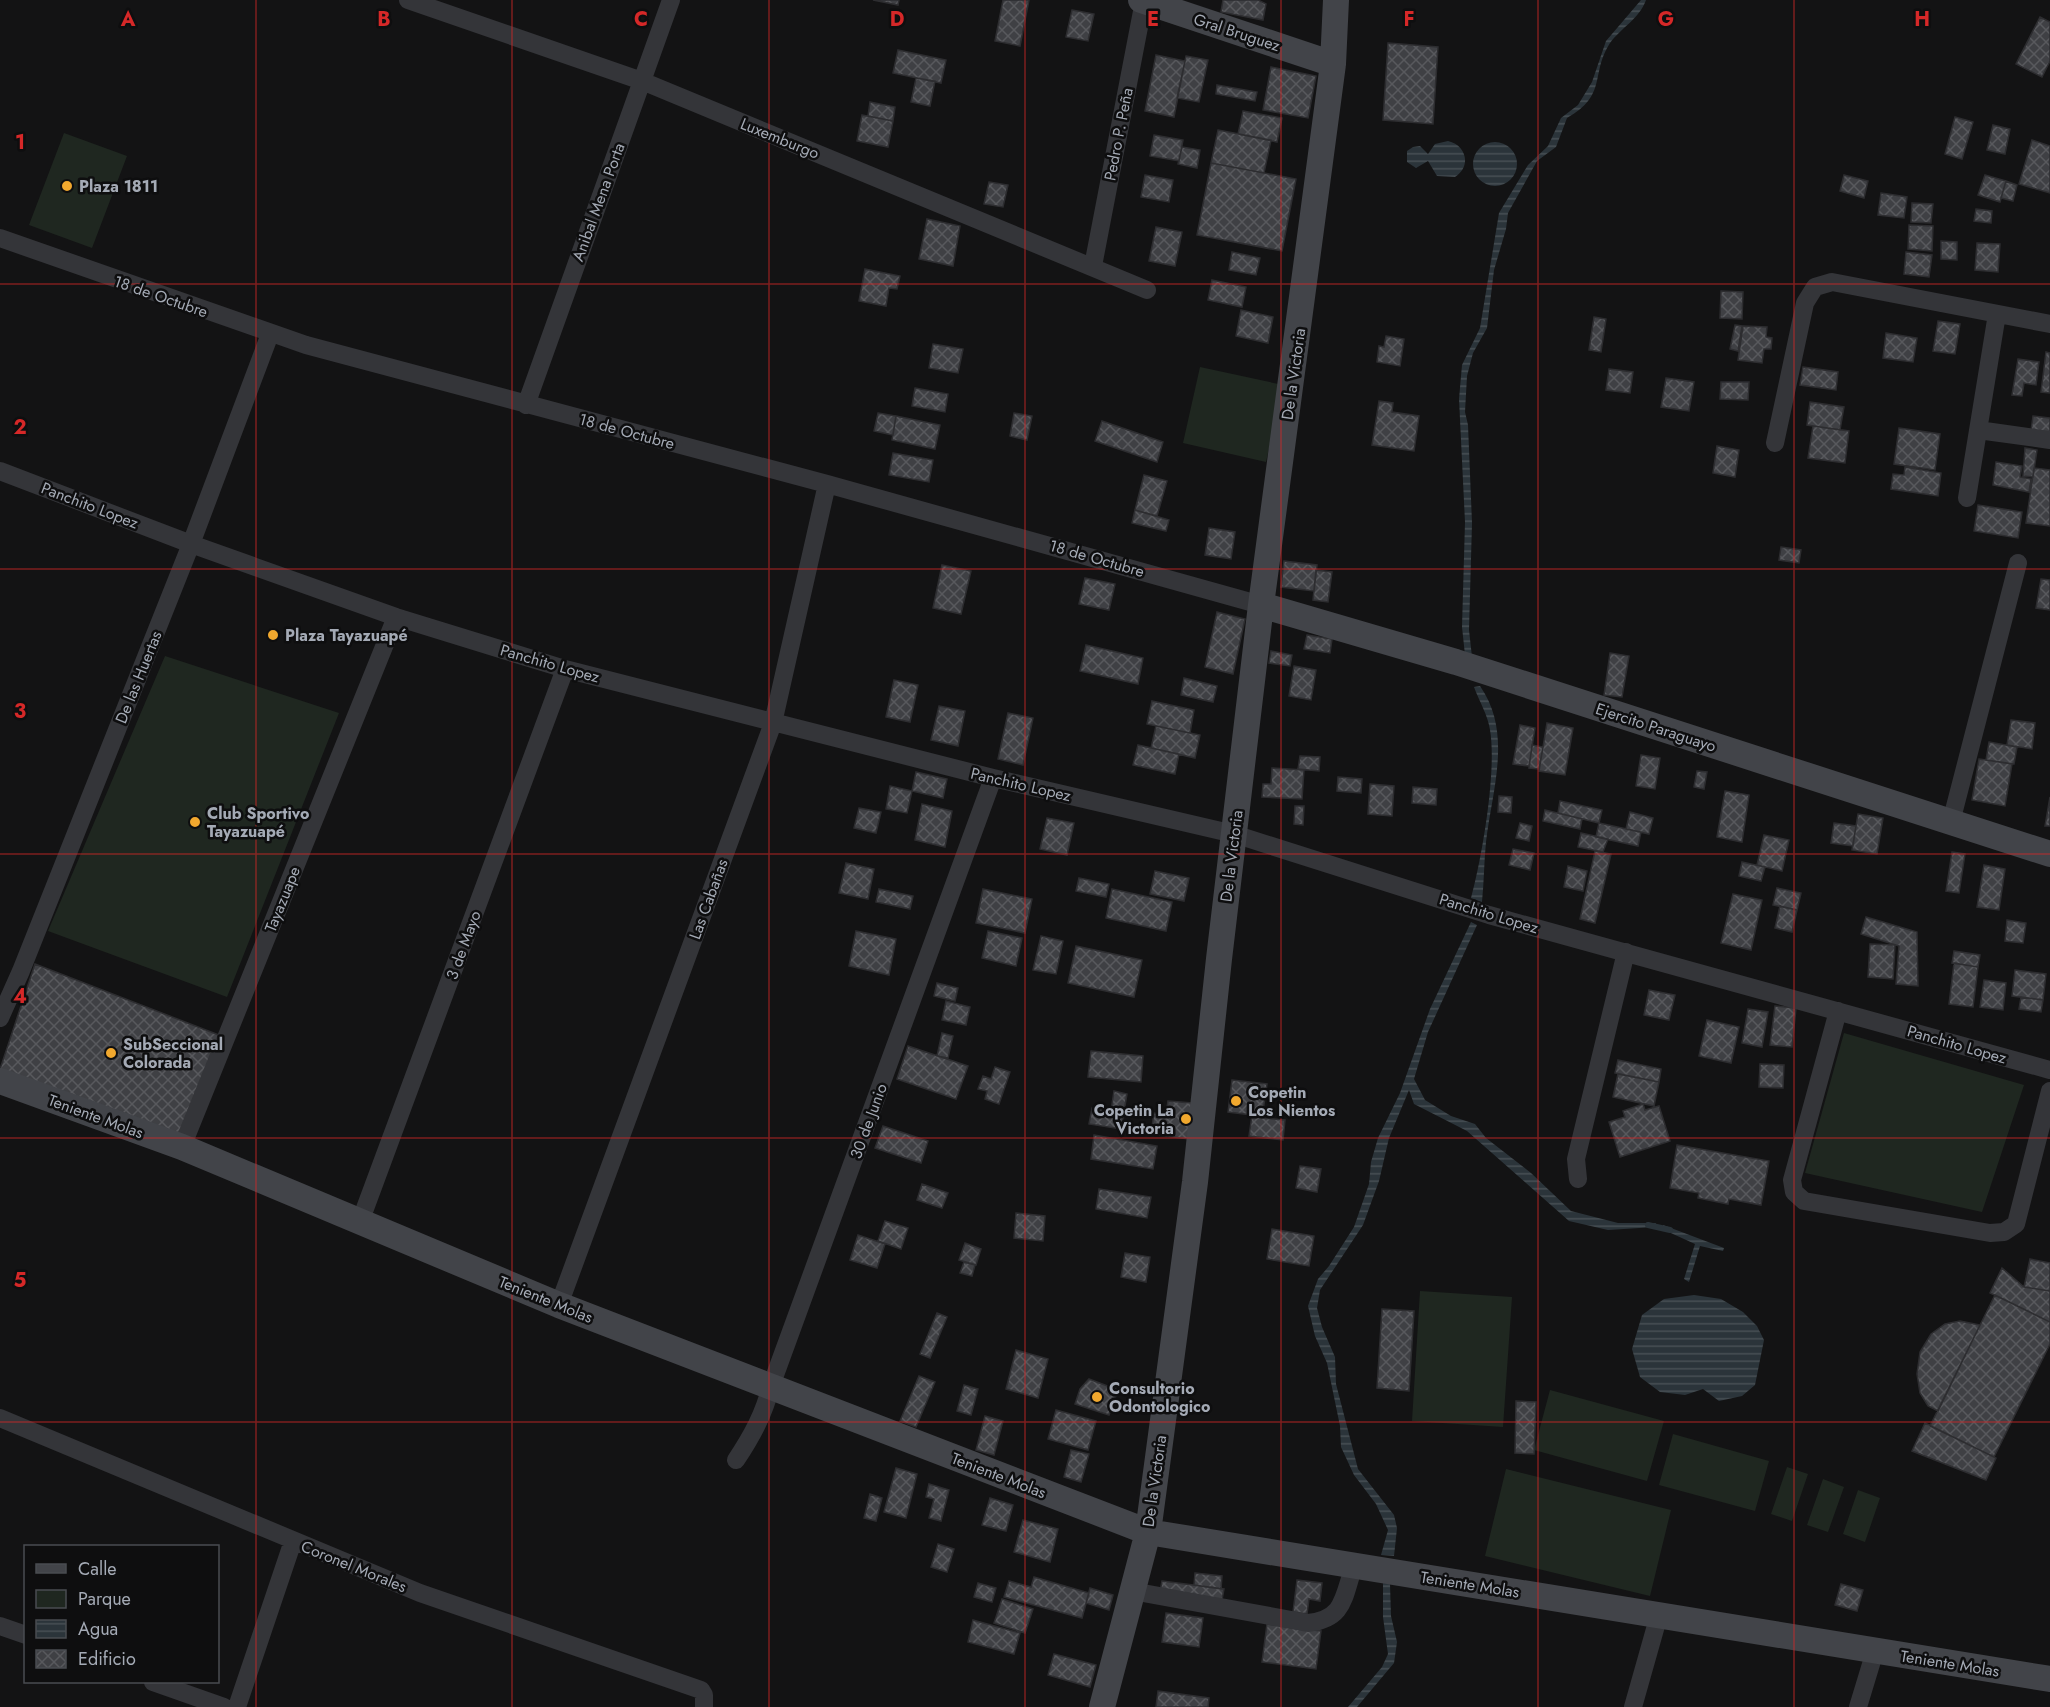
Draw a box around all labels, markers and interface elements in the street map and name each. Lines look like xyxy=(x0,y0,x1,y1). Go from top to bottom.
text: A xyxy=(120,5,136,34)
text: B xyxy=(377,5,391,34)
text: C xyxy=(634,5,648,34)
text: D xyxy=(890,5,904,34)
text: E xyxy=(1147,5,1159,34)
text: F xyxy=(1403,5,1415,34)
text: G xyxy=(1658,5,1674,34)
text: H xyxy=(1914,5,1930,34)
street label: Gral Bruguez xyxy=(1191,8,1284,57)
street label: Pedro P. Peña xyxy=(1098,86,1139,183)
street label: Luxemburgo xyxy=(737,112,823,165)
text: 1 xyxy=(15,128,25,157)
street label: Anibal Mena Porta xyxy=(566,140,631,265)
place label: Plaza 1811 xyxy=(79,175,158,198)
marker: Plaza 1811 xyxy=(60,179,74,193)
street label: 18 de Octubre xyxy=(111,270,211,323)
street label: De la Victoria xyxy=(1276,327,1311,421)
street label: 18 de Octubre xyxy=(577,408,677,455)
text: 2 xyxy=(13,413,27,442)
street label: Panchito Lopez xyxy=(38,476,142,535)
street label: 18 de Octubre xyxy=(1047,534,1147,583)
place label: Plaza Tayazuapé xyxy=(285,624,408,647)
street label: De las Huertas xyxy=(109,627,168,727)
marker: Plaza Tayazuapé xyxy=(266,628,280,642)
street label: Panchito Lopez xyxy=(497,638,603,689)
text: 3 xyxy=(14,697,26,726)
street label: Ejercito Paraguayo xyxy=(1593,697,1719,758)
street label: Panchito Lopez xyxy=(968,762,1074,807)
place label: Club Sportivo Tayazuapé xyxy=(207,802,309,843)
street label: De la Victoria xyxy=(1214,809,1249,903)
marker: Club Sportivo Tayazuapé xyxy=(188,815,202,829)
street label: Las Cabañas xyxy=(683,856,734,943)
street label: Tayazuape xyxy=(259,863,306,935)
street label: Panchito Lopez xyxy=(1437,888,1542,940)
street label: 3 de Mayo xyxy=(440,907,487,983)
text: 4 xyxy=(13,982,27,1011)
street label: Panchito Lopez xyxy=(1904,1019,2010,1070)
place label: SubSeccional Colorada xyxy=(123,1033,223,1074)
marker: SubSeccional Colorada xyxy=(104,1046,118,1060)
street label: 30 de Junio xyxy=(844,1080,893,1162)
place label: Copetin Los Nientos xyxy=(1248,1081,1335,1122)
street label: Teniente Molas xyxy=(45,1089,147,1144)
marker: Copetin Los Nientos xyxy=(1229,1094,1243,1108)
place label: Copetin La Victoria xyxy=(1094,1099,1174,1140)
marker: Copetin La Victoria xyxy=(1179,1112,1193,1126)
text: 5 xyxy=(14,1266,27,1295)
street label: Teniente Molas xyxy=(495,1270,596,1329)
place label: Consultorio Odontologico xyxy=(1109,1377,1210,1418)
marker: Consultorio Odontologico xyxy=(1090,1390,1104,1404)
street label: De la Victoria xyxy=(1137,1434,1172,1528)
street label: Teniente Molas xyxy=(948,1447,1049,1504)
street label: Coronel Morales xyxy=(298,1535,410,1598)
legend xyxy=(24,1545,219,1683)
text: Calle xyxy=(78,1556,117,1582)
street label: Teniente Molas xyxy=(1419,1565,1521,1604)
text: Parque xyxy=(78,1586,131,1612)
text: Agua xyxy=(78,1616,118,1642)
street label: Teniente Molas xyxy=(1899,1644,2001,1683)
text: Edificio xyxy=(78,1646,136,1672)

